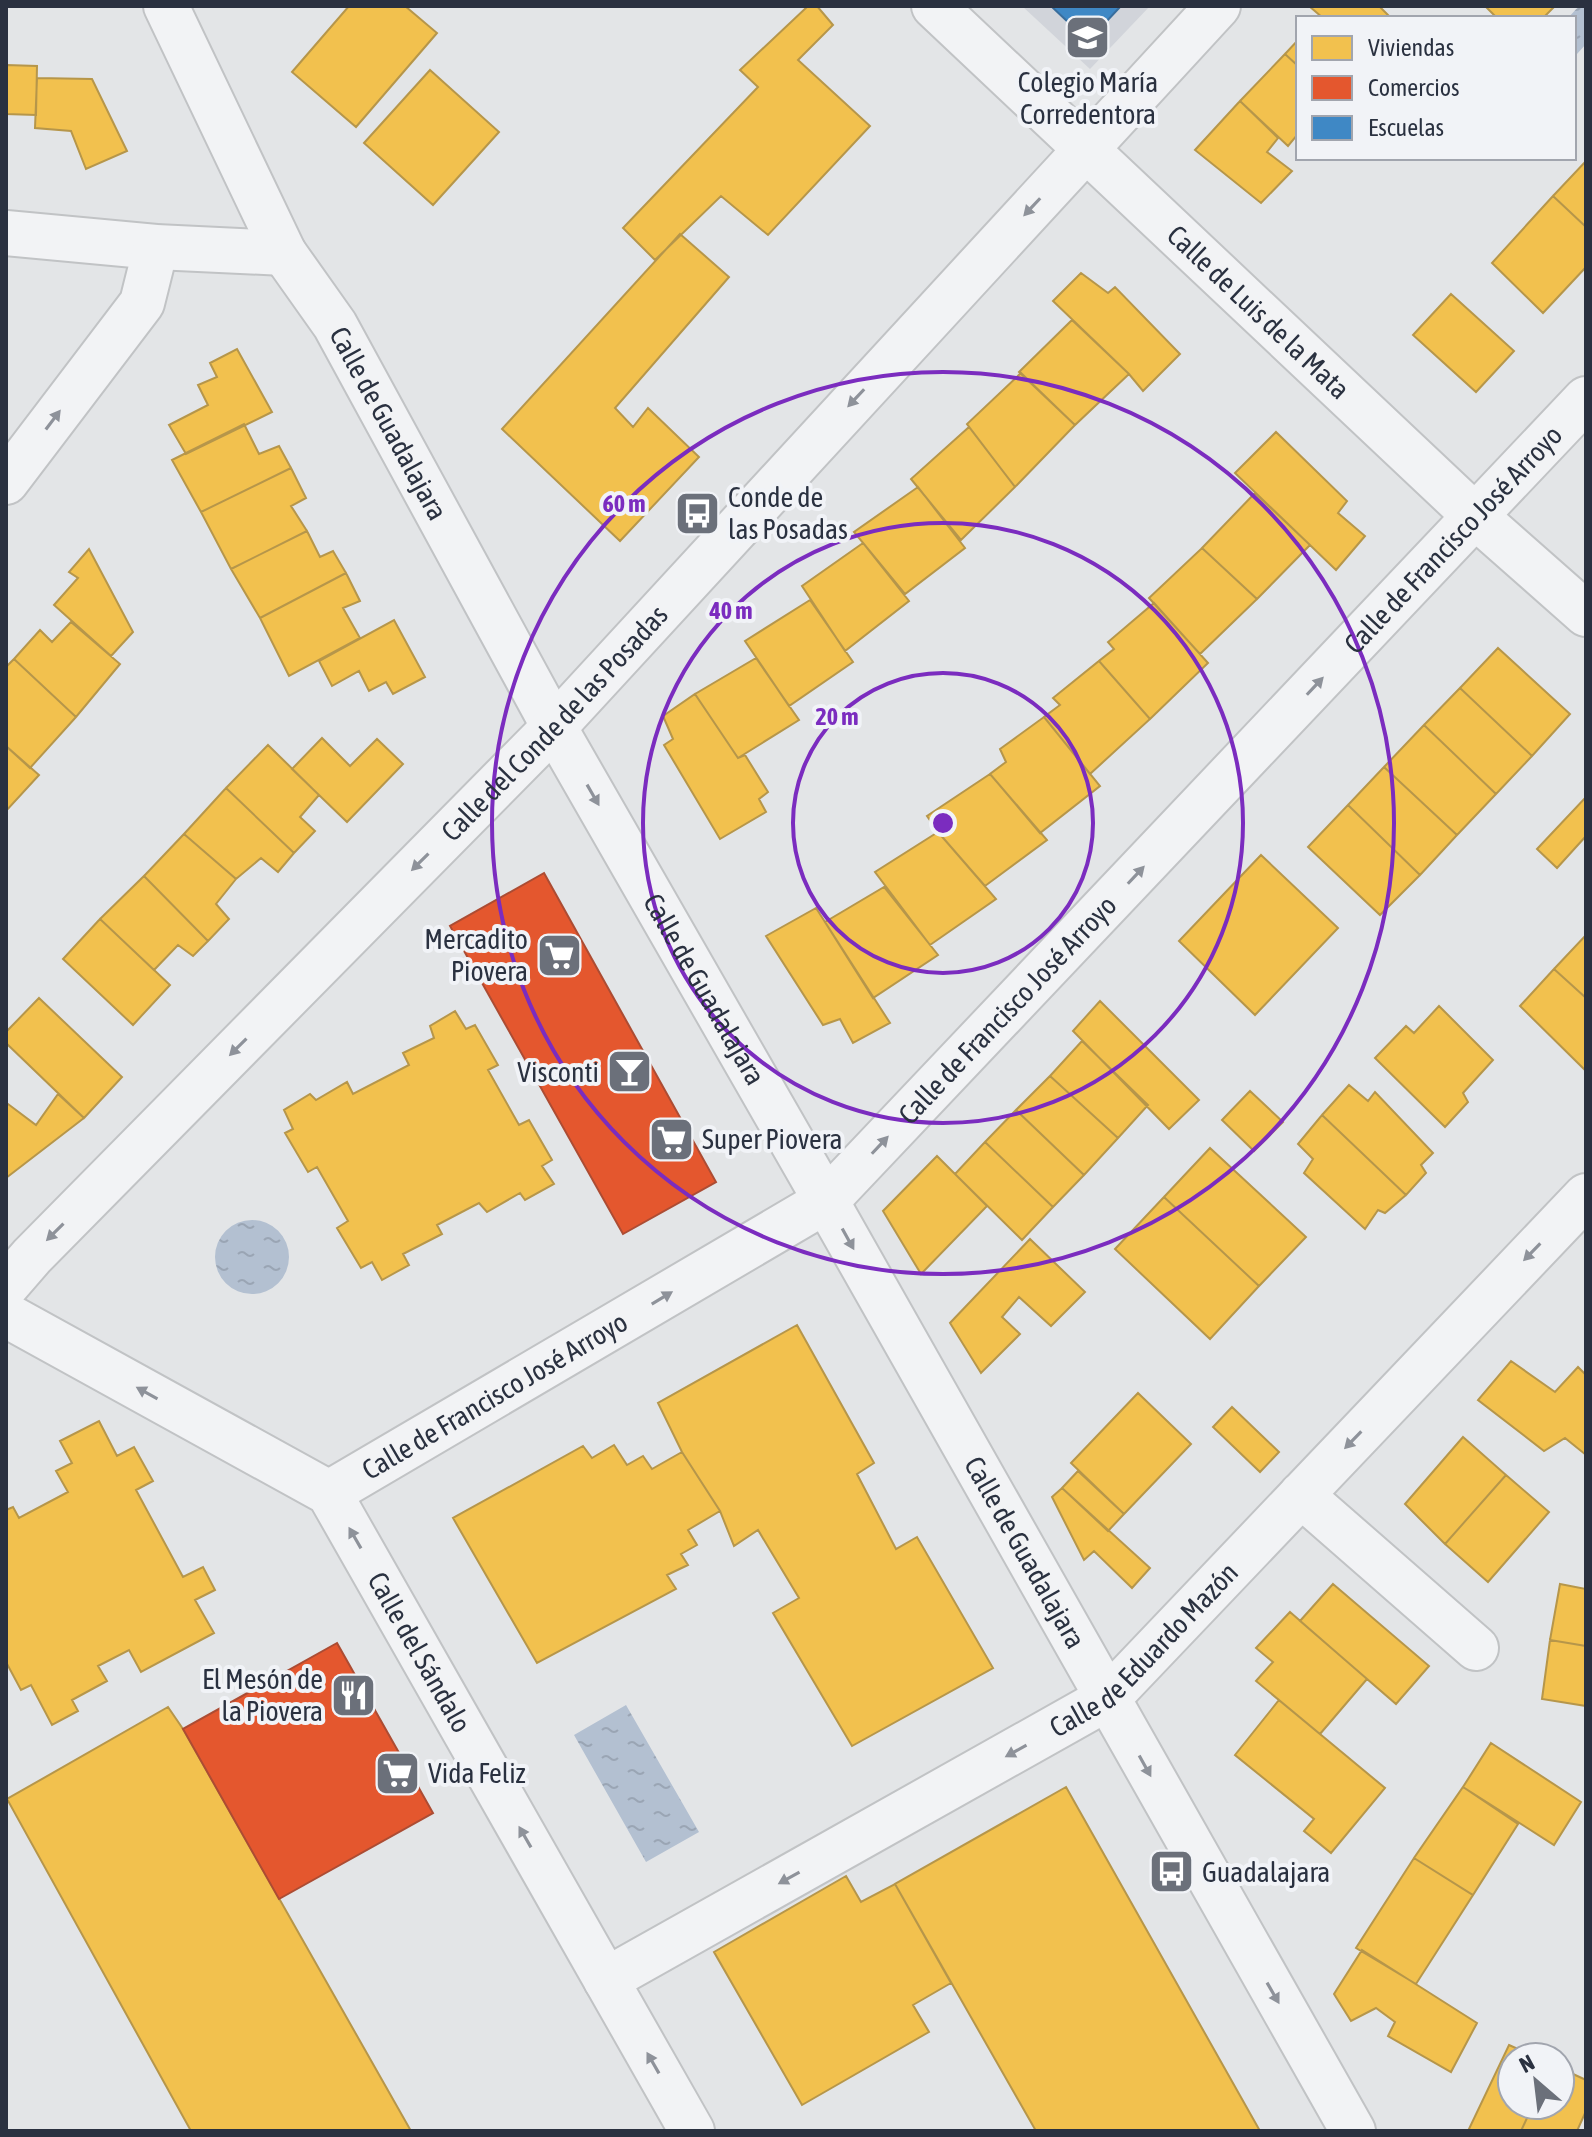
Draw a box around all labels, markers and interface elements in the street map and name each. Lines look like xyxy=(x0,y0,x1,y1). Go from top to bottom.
school or university icon: Colegio María Corredentora xyxy=(1064,14,1112,62)
legend xyxy=(1296,16,1576,160)
text: Viviendas xyxy=(1368,34,1454,61)
place label: Colegio María Corredentora xyxy=(1018,66,1158,130)
text: Comercios xyxy=(1368,74,1460,101)
text: Escuelas xyxy=(1368,114,1444,141)
one-way arrow xyxy=(1024,197,1042,216)
street label: Calle de Luis de la Mata xyxy=(1161,219,1356,405)
street label: Calle de Guadalajara xyxy=(323,321,454,525)
one-way arrow xyxy=(848,388,866,407)
one-way arrow xyxy=(45,410,61,430)
street label: Calle de Francisco José Arroyo xyxy=(1338,419,1568,660)
place label: Conde de las Posadas xyxy=(728,481,848,545)
bus stop icon: Conde de las Posadas xyxy=(673,489,721,537)
text: 60 m xyxy=(602,490,646,517)
text: 40 m xyxy=(708,597,753,624)
street label: Calle del Conde de las Posadas xyxy=(435,599,674,847)
one-way arrow xyxy=(1305,677,1323,696)
text: 20 m xyxy=(815,703,859,730)
one-way arrow xyxy=(586,784,600,806)
centre of rings xyxy=(929,809,957,837)
one-way arrow xyxy=(411,853,430,872)
one-way arrow xyxy=(1126,866,1144,885)
street label: Calle de Guadalajara xyxy=(637,888,772,1090)
street label: Calle de Francisco José Arroyo xyxy=(892,889,1123,1130)
place label: Mercadito Piovera xyxy=(424,923,528,987)
supermarket icon: Mercadito Piovera xyxy=(535,931,583,979)
one-way arrow xyxy=(229,1037,247,1056)
bar icon: Visconti xyxy=(606,1048,654,1096)
place label: Visconti xyxy=(517,1056,599,1088)
supermarket icon: Super Piovera xyxy=(647,1115,695,1163)
place label: Super Piovera xyxy=(702,1123,843,1155)
one-way arrow xyxy=(870,1136,889,1155)
one-way arrow xyxy=(46,1222,65,1241)
one-way arrow xyxy=(841,1228,855,1250)
one-way arrow xyxy=(1524,1242,1542,1261)
one-way arrow xyxy=(651,1291,673,1305)
street label: Calle de Francisco José Arroyo xyxy=(356,1305,633,1486)
one-way arrow xyxy=(136,1386,158,1400)
one-way arrow xyxy=(1344,1431,1362,1450)
street label: Calle de Guadalajara xyxy=(958,1451,1092,1654)
one-way arrow xyxy=(348,1527,362,1549)
street label: Calle de Eduardo Mazón xyxy=(1044,1556,1244,1744)
street label: Calle del Sándalo xyxy=(361,1567,478,1738)
place label: El Mesón de la Piovera xyxy=(202,1663,323,1727)
restaurant icon: El Mesón de la Piovera xyxy=(330,1671,378,1719)
one-way arrow xyxy=(1005,1744,1027,1758)
supermarket icon: Vida Feliz xyxy=(373,1749,421,1797)
one-way arrow xyxy=(1139,1755,1152,1778)
place label: Vida Feliz xyxy=(428,1757,526,1789)
one-way arrow xyxy=(518,1826,532,1848)
bus stop icon: Guadalajara xyxy=(1147,1848,1195,1896)
place label: Guadalajara xyxy=(1202,1856,1330,1888)
one-way arrow xyxy=(778,1871,800,1885)
one-way arrow xyxy=(1266,1981,1280,2004)
north arrow xyxy=(1496,2041,1576,2121)
text: N xyxy=(1515,2049,1538,2078)
one-way arrow xyxy=(646,2052,660,2074)

